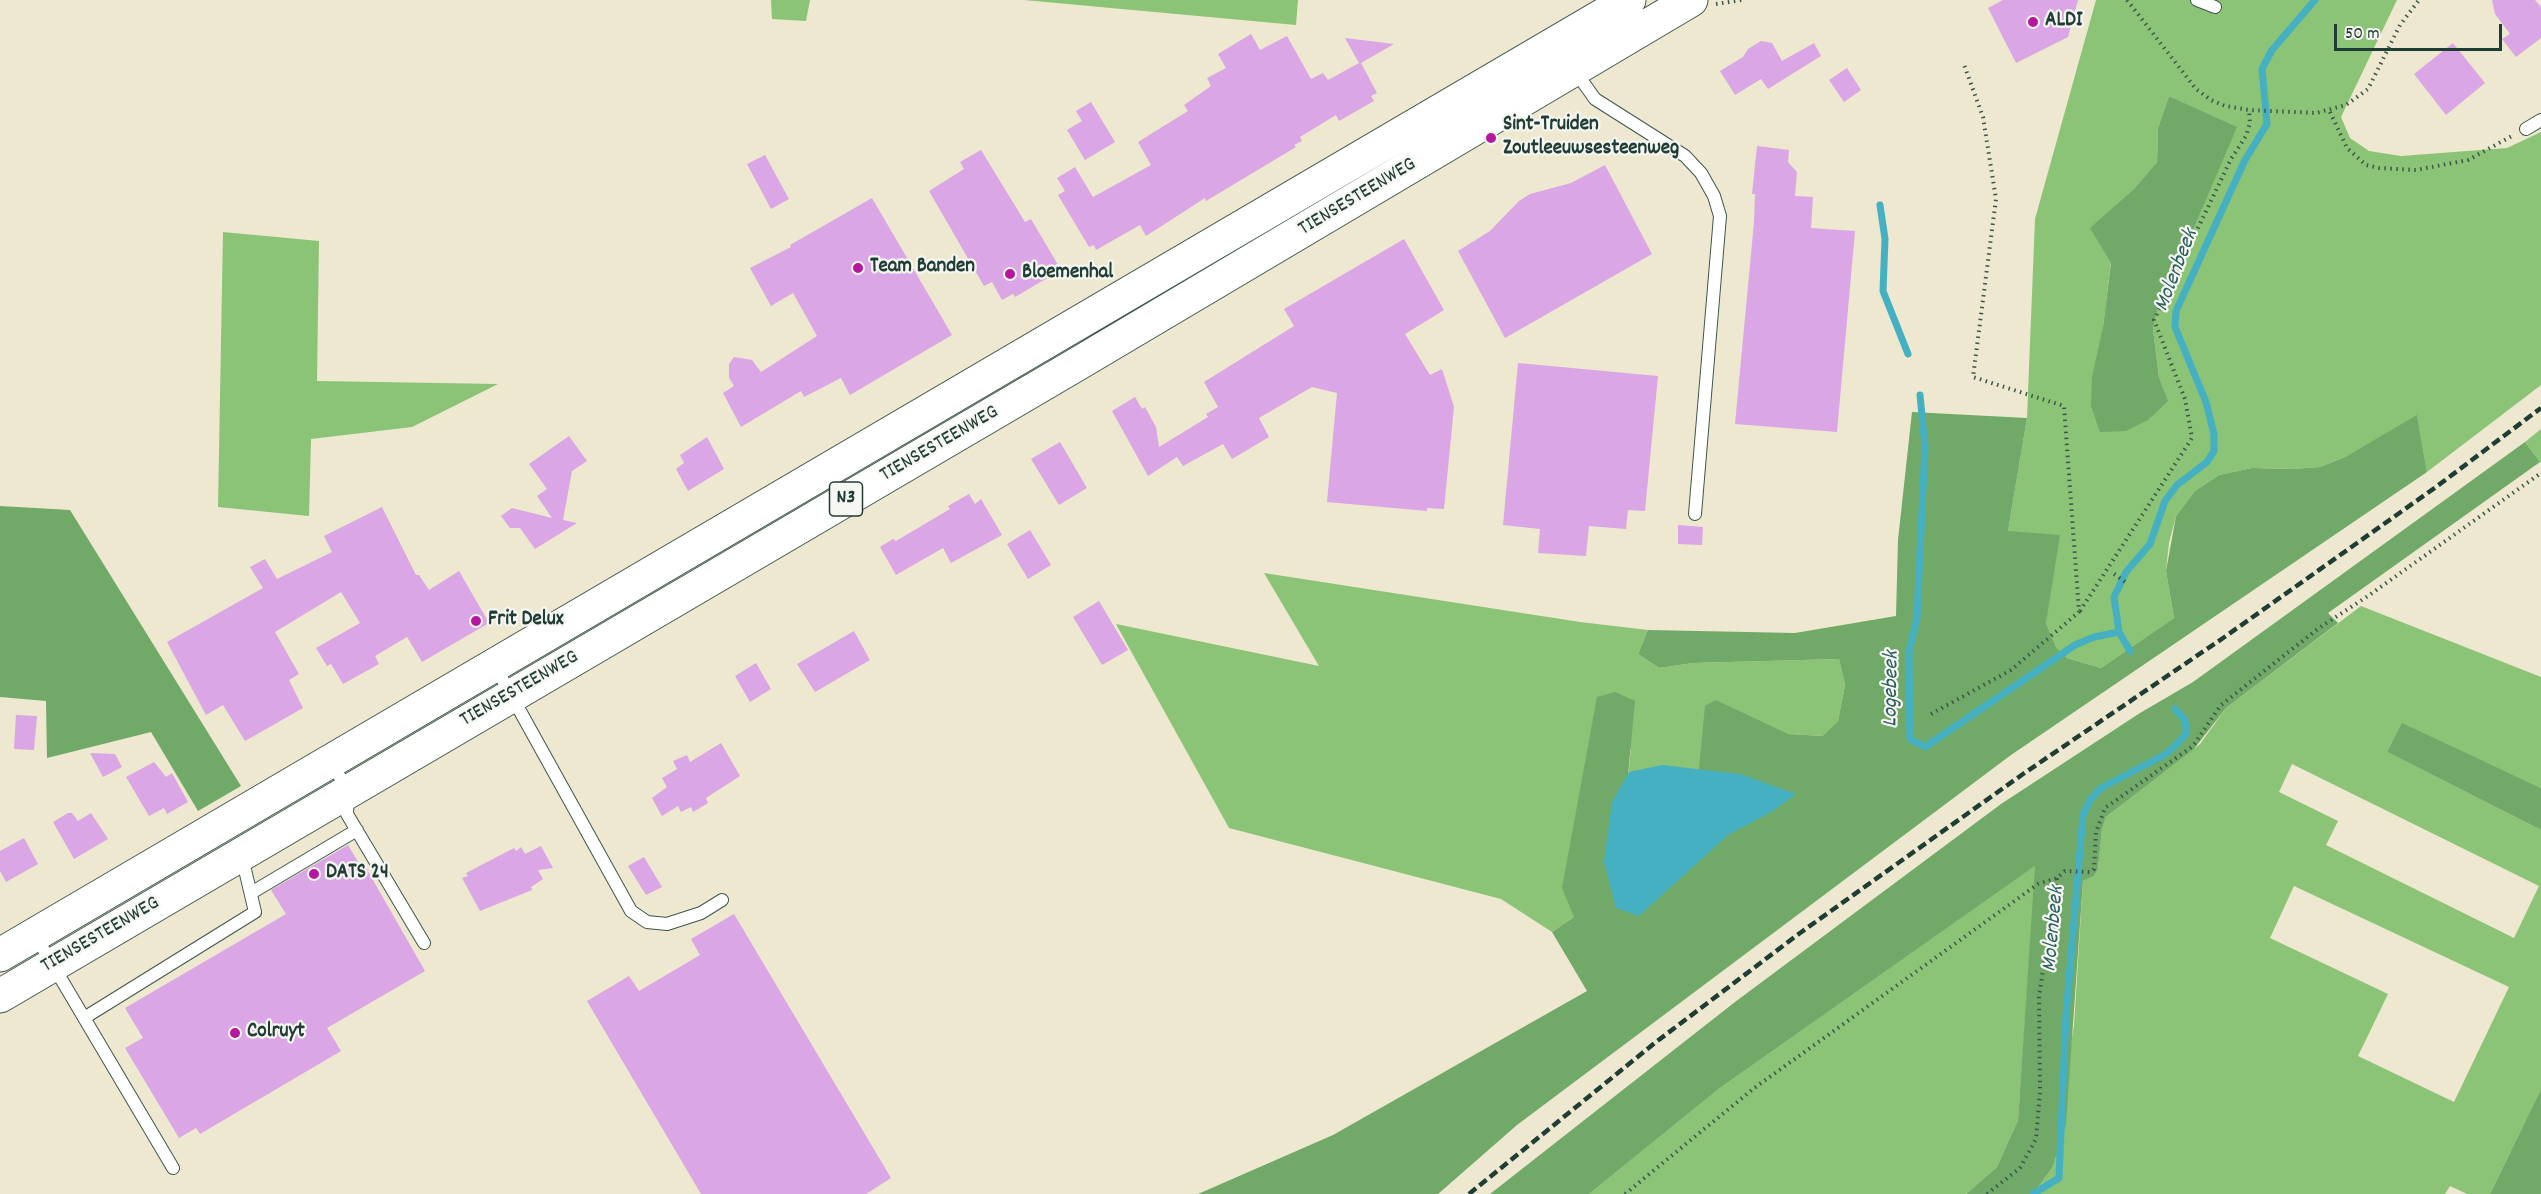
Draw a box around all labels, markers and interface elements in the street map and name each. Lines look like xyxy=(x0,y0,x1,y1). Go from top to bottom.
place label: ALDI xyxy=(2045,9,2082,35)
scale bar xyxy=(2337,12,2505,50)
marker: ALDI xyxy=(2026,15,2040,29)
text: 50 m xyxy=(2345,22,2380,47)
place label: Sint-Truiden Zoutleeuwsesteenweg xyxy=(1503,113,1679,163)
marker: Sint-Truiden Zoutleeuwsesteenweg xyxy=(1484,131,1498,145)
street label: TIENSESTEENWEG xyxy=(1295,153,1421,243)
water label: Molenbeek xyxy=(2150,226,2206,316)
place label: Team Banden xyxy=(870,255,975,281)
marker: Team Banden xyxy=(851,261,865,275)
place label: Bloemenhal xyxy=(1022,261,1113,287)
marker: Bloemenhal xyxy=(1003,267,1017,281)
street label: TIENSESTEENWEG xyxy=(876,401,1004,489)
road number: N3 xyxy=(830,482,862,516)
place label: Frit Delux xyxy=(488,608,563,634)
marker: Frit Delux xyxy=(469,614,483,628)
street label: TIENSESTEENWEG xyxy=(456,646,584,734)
water label: Logebeek xyxy=(1879,651,1907,727)
place label: DATS 24 xyxy=(326,861,389,887)
marker: DATS 24 xyxy=(307,867,321,881)
water label: Molenbeek xyxy=(2038,885,2072,973)
street label: TIENSESTEENWEG xyxy=(37,892,165,980)
place label: Colruyt xyxy=(247,1020,305,1046)
marker: Colruyt xyxy=(228,1026,242,1040)

